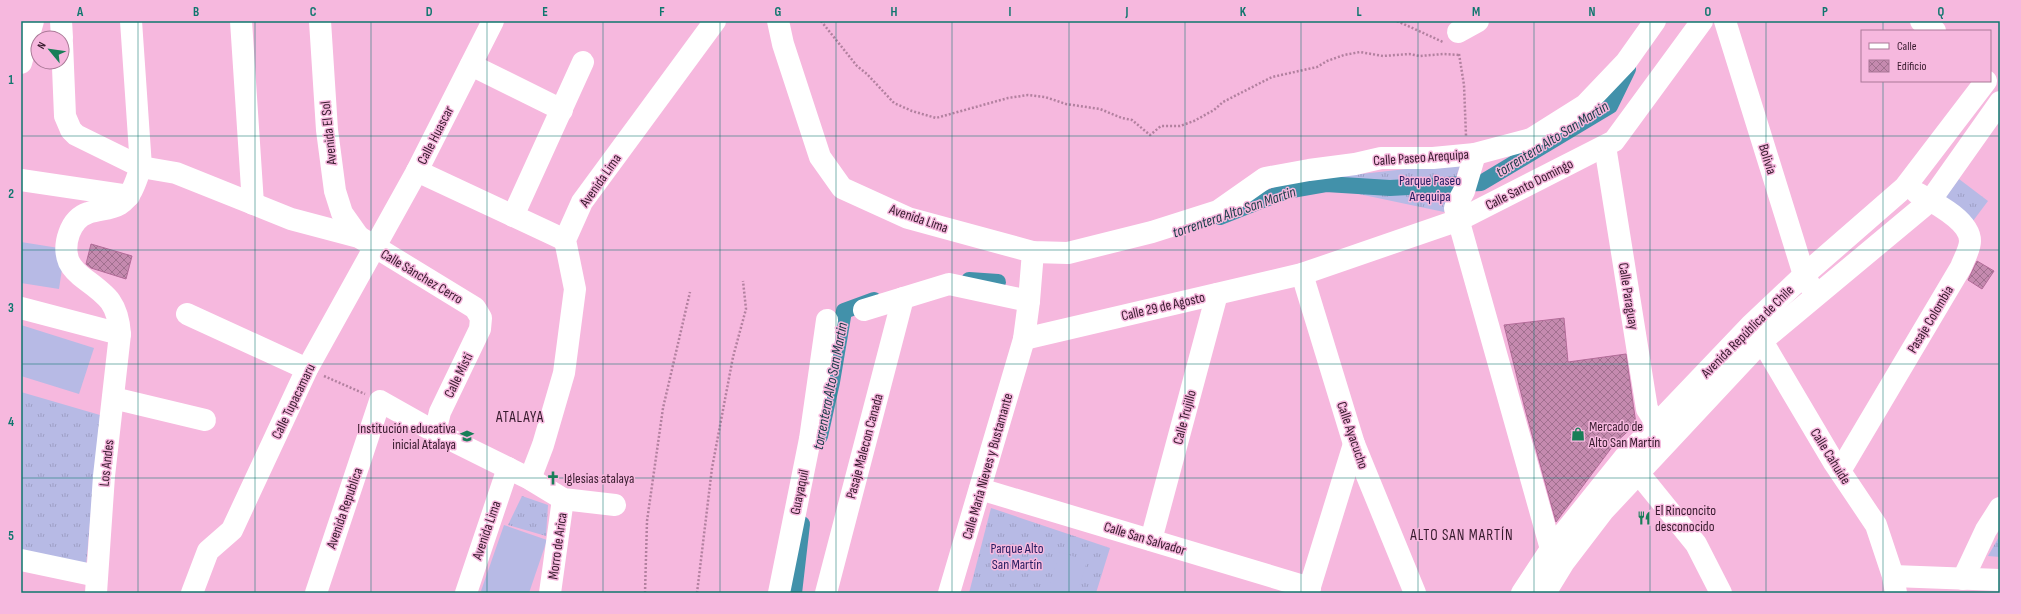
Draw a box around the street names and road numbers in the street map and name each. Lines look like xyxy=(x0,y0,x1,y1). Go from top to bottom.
street label: Avenida El Sol xyxy=(317,100,340,167)
street label: Calle Huascar xyxy=(414,103,457,167)
street label: Bolivia xyxy=(1755,142,1780,176)
street label: Calle Paseo Arequipa xyxy=(1373,146,1469,169)
street label: Avenida Lima xyxy=(575,150,625,211)
street label: Calle Santo Domingo xyxy=(1482,155,1576,214)
street label: Avenida Lima xyxy=(886,200,950,236)
street label: Calle Sánchez Cerro xyxy=(378,245,466,308)
street label: Calle Paraguay xyxy=(1615,261,1642,331)
street label: Avenida República de Chile xyxy=(1697,281,1797,382)
street label: Pasaje Colombia xyxy=(1904,283,1957,356)
street label: Calle 29 de Agosto xyxy=(1120,289,1207,324)
street label: Calle Misti xyxy=(440,350,477,400)
street label: Calle Tupacamaru xyxy=(268,361,319,442)
street label: Calle Trujillo xyxy=(1169,388,1200,446)
street label: Calle Maria Nieves y Bustamante xyxy=(958,391,1016,541)
street label: Pasaje Malecon Canada xyxy=(842,392,887,500)
street label: Calle Ayacucho xyxy=(1333,399,1372,471)
street label: Calle Cahuide xyxy=(1807,425,1854,487)
street label: Los Andes xyxy=(96,439,117,487)
street label: Avenida Republica xyxy=(322,465,366,552)
street label: Guayaquil xyxy=(786,468,813,516)
street label: Avenida Lima xyxy=(468,499,504,563)
street label: Morro de Arica xyxy=(544,512,571,581)
street label: Calle San Salvador xyxy=(1102,518,1188,559)

